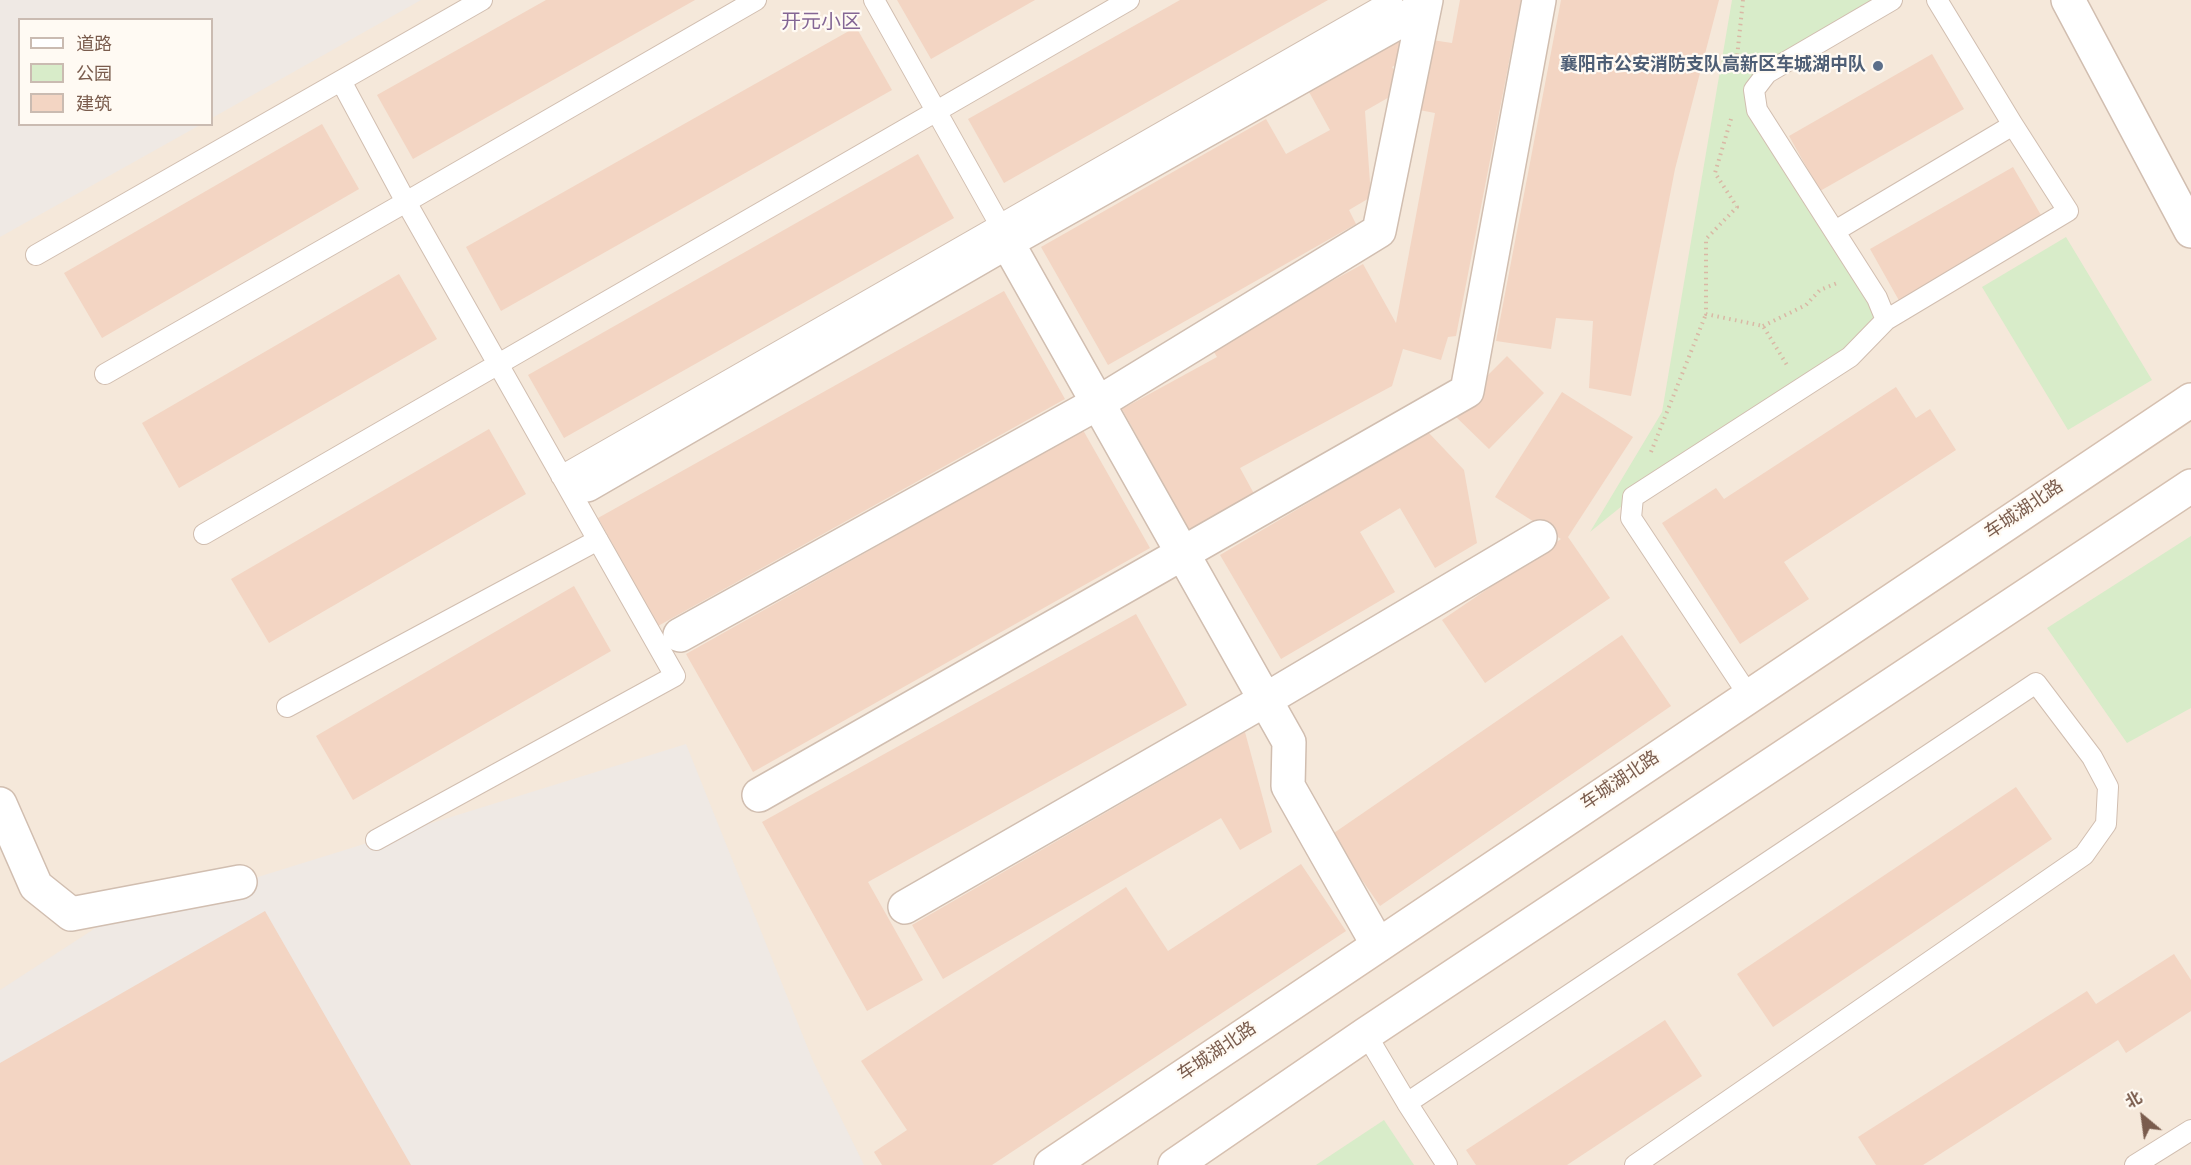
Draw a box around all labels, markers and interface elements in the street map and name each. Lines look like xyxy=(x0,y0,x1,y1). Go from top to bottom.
district label: 开元小区 xyxy=(781,12,861,36)
legend xyxy=(18,18,213,126)
text: 道路 xyxy=(76,34,112,57)
place label: 襄阳市公安消防支队高新区车城湖中队 xyxy=(1560,55,1866,77)
marker: 襄阳市公安消防支队高新区车城湖中队 xyxy=(1871,59,1885,73)
text: 公园 xyxy=(76,64,112,87)
text: 建筑 xyxy=(76,94,112,117)
street label: 车城湖北路 xyxy=(1982,477,2068,545)
street label: 车城湖北路 xyxy=(1578,748,1664,816)
street label: 车城湖北路 xyxy=(1175,1019,1261,1087)
north arrow xyxy=(2113,1087,2173,1147)
text: 北 xyxy=(2122,1089,2146,1114)

